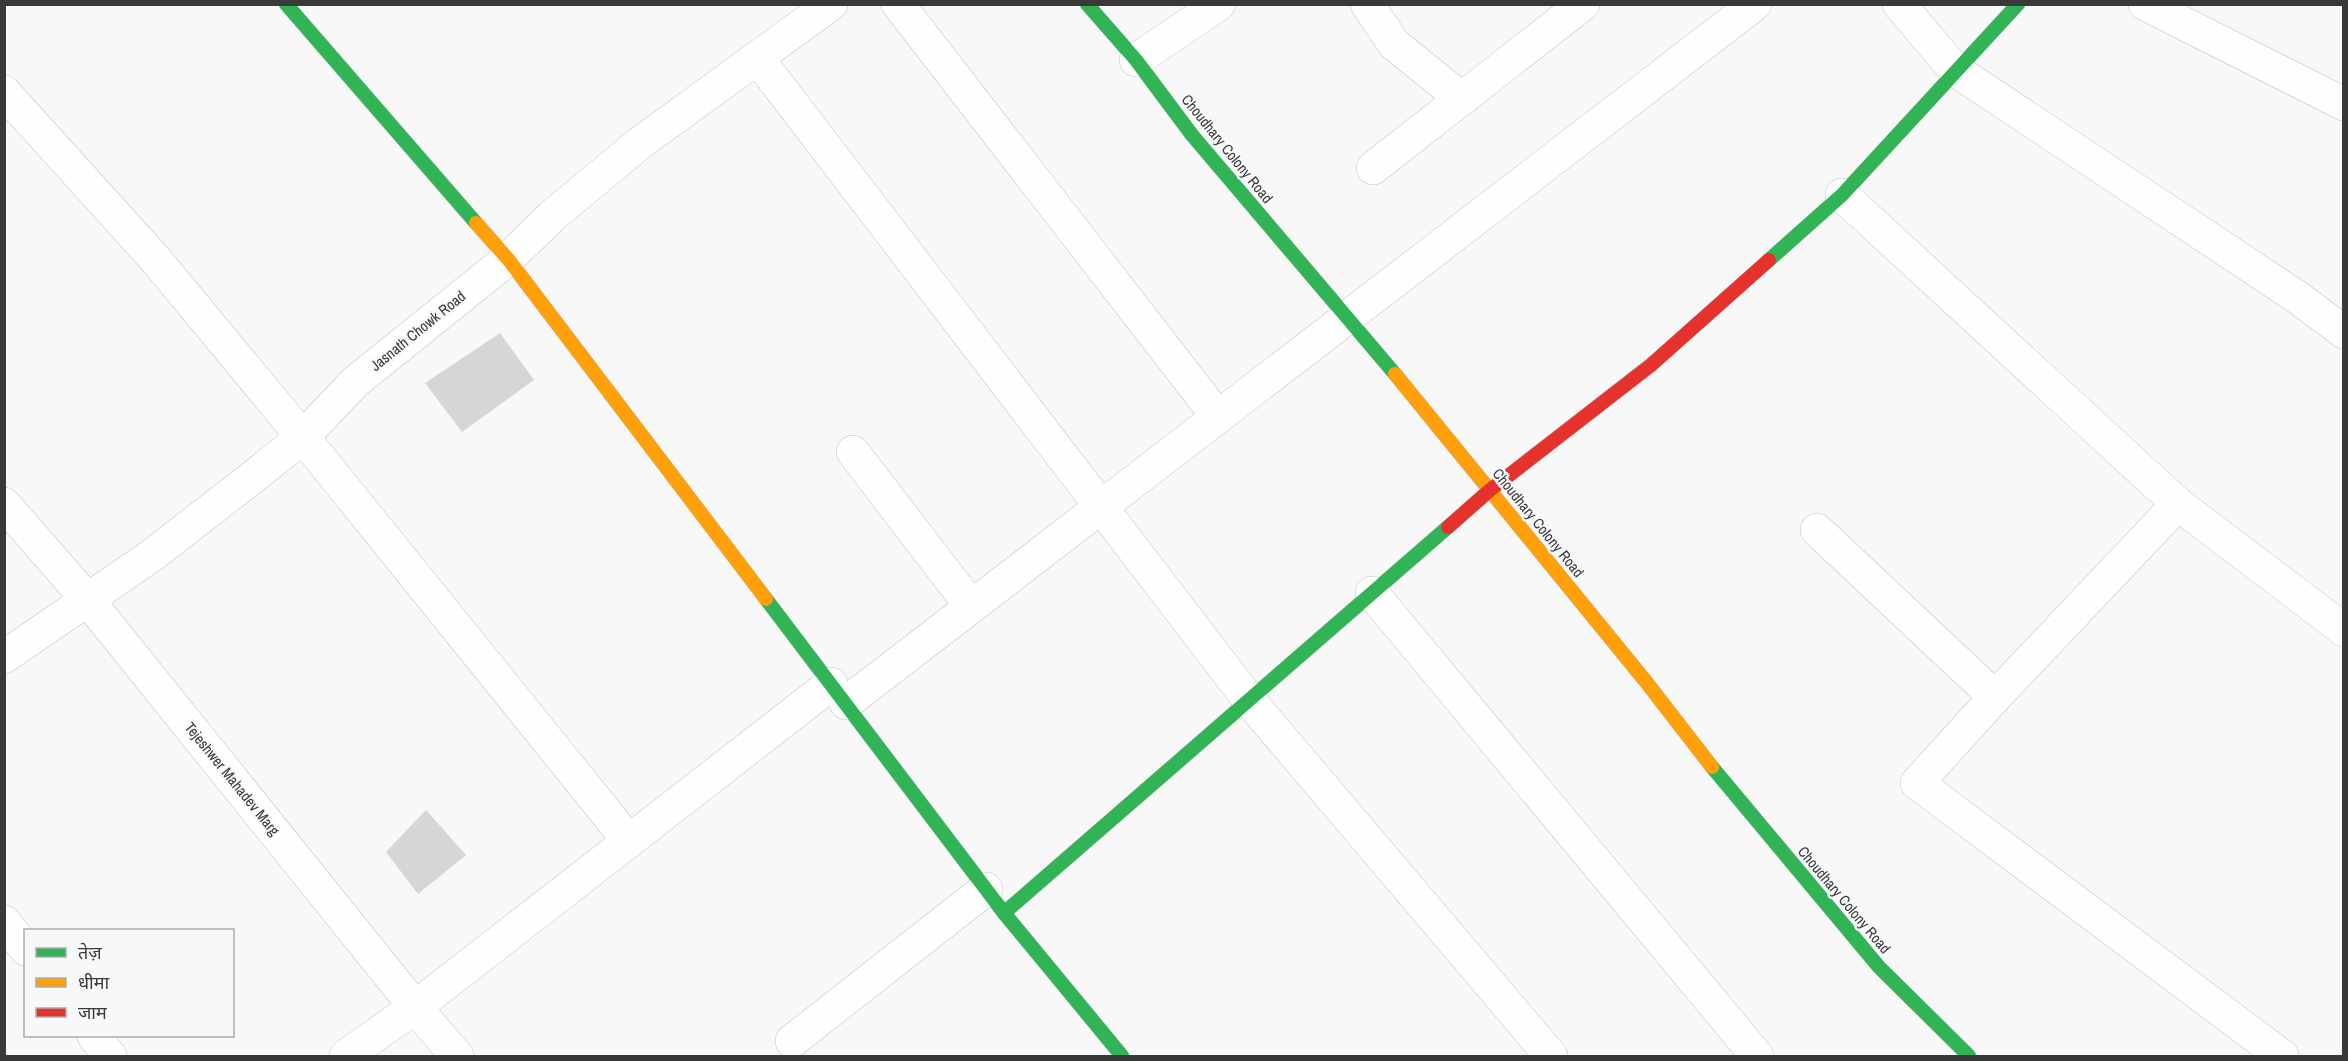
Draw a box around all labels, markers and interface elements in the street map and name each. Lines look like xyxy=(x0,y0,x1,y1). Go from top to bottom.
street label: Choudhary Colony Road xyxy=(1177,90,1278,208)
street label: Jasnath Chowk Road xyxy=(366,286,470,376)
street label: Choudhary Colony Road xyxy=(1488,464,1589,582)
street label: Tejeshwer Mahadev Marg xyxy=(180,717,285,840)
street label: Choudhary Colony Road xyxy=(1793,841,1896,958)
legend xyxy=(24,929,234,1037)
text: तेज़ xyxy=(78,940,102,965)
text: धीमा xyxy=(78,970,109,995)
text: जाम xyxy=(78,1000,108,1025)

